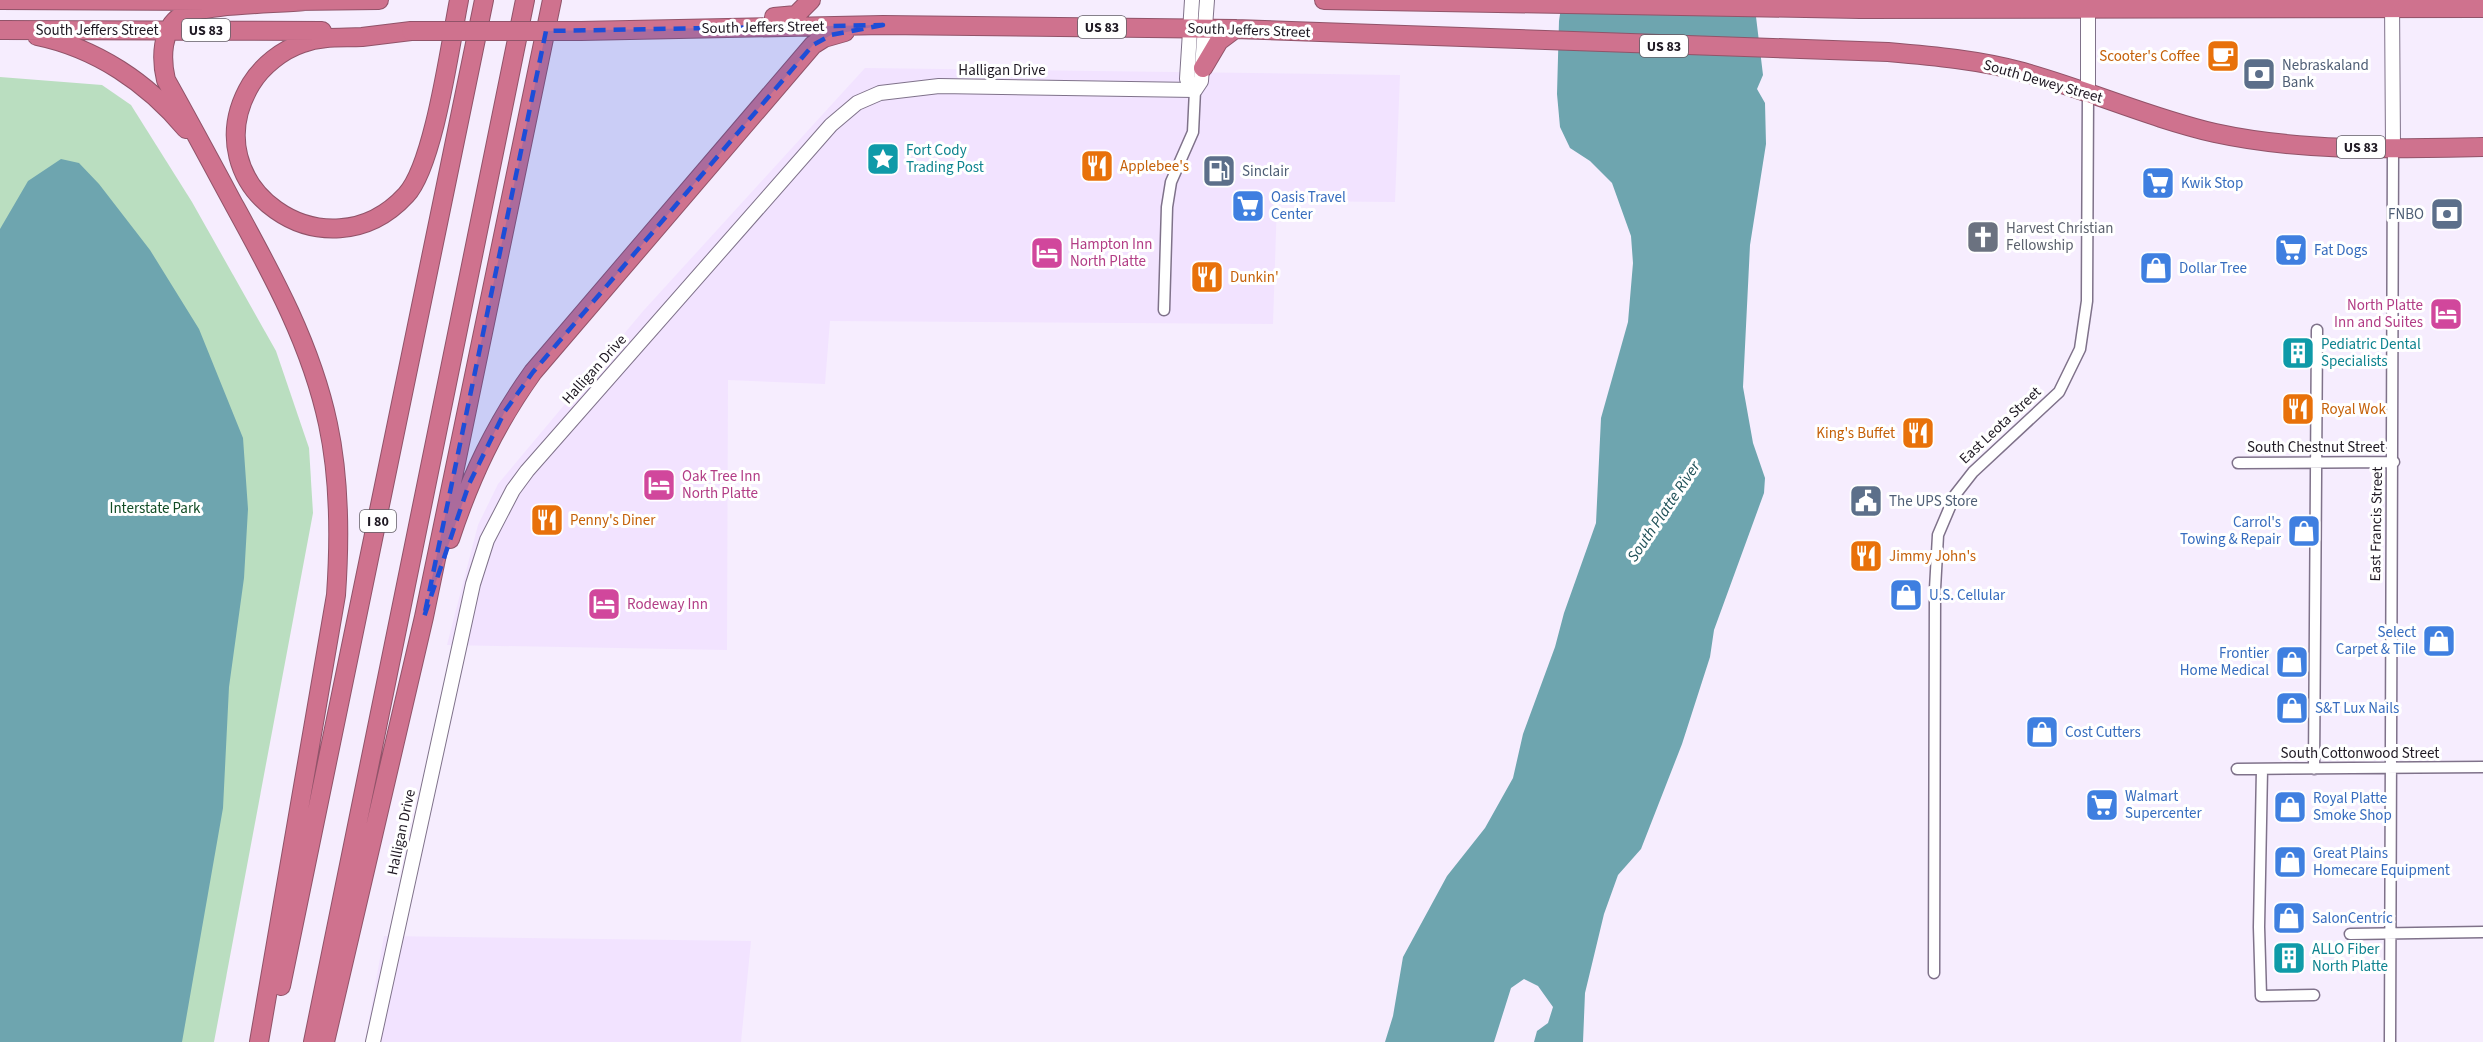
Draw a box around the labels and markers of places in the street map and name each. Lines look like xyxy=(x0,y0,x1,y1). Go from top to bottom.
cafe icon: Scooter's Coffee xyxy=(2205,38,2241,74)
place label: Scooter's Coffee xyxy=(2099,46,2200,67)
place label: Nebraskaland Bank xyxy=(2282,55,2369,93)
bank icon: Nebraskaland Bank xyxy=(2241,56,2277,92)
place label: Fort Cody Trading Post xyxy=(906,140,984,178)
place icon: Fort Cody Trading Post xyxy=(865,141,901,177)
restaurant icon: Applebee's xyxy=(1079,148,1115,184)
fuel station icon: Sinclair xyxy=(1201,153,1237,189)
place label: Applebee's xyxy=(1120,156,1189,177)
place label: Sinclair xyxy=(1242,161,1290,182)
supermarket icon: Kwik Stop xyxy=(2140,165,2176,201)
place label: Kwik Stop xyxy=(2181,173,2243,194)
place label: Oasis Travel Center xyxy=(1271,187,1346,225)
supermarket icon: Oasis Travel Center xyxy=(1230,188,1266,224)
bank icon: FNBO xyxy=(2429,196,2465,232)
place label: FNBO xyxy=(2388,204,2424,225)
place label: Harvest Christian Fellowship xyxy=(2006,218,2114,256)
church icon: Harvest Christian Fellowship xyxy=(1965,219,2001,255)
supermarket icon: Fat Dogs xyxy=(2273,232,2309,268)
place label: Hampton Inn North Platte xyxy=(1070,234,1152,272)
hotel icon: Hampton Inn North Platte xyxy=(1029,235,1065,271)
place label: Fat Dogs xyxy=(2314,240,2368,261)
shop icon: Dollar Tree xyxy=(2138,250,2174,286)
place label: Dollar Tree xyxy=(2179,258,2247,279)
restaurant icon: Dunkin' xyxy=(1189,259,1225,295)
place label: Dunkin' xyxy=(1230,267,1279,288)
place label: North Platte Inn and Suites xyxy=(2334,295,2423,333)
hotel icon: North Platte Inn and Suites xyxy=(2428,296,2464,332)
place label: Pediatric Dental Specialists xyxy=(2321,334,2421,372)
building icon: Pediatric Dental Specialists xyxy=(2280,335,2316,371)
restaurant icon: Royal Wok xyxy=(2280,391,2316,427)
place label: Royal Wok xyxy=(2321,399,2386,420)
restaurant icon: King's Buffet xyxy=(1900,415,1936,451)
place label: King's Buffet xyxy=(1816,423,1895,444)
place label: Oak Tree Inn North Platte xyxy=(682,466,761,504)
hotel icon: Oak Tree Inn North Platte xyxy=(641,467,677,503)
public building icon: The UPS Store xyxy=(1848,483,1884,519)
place label: The UPS Store xyxy=(1889,491,1978,512)
restaurant icon: Penny's Diner xyxy=(529,502,565,538)
place label: Penny's Diner xyxy=(570,510,656,531)
place label: Carrol's Towing & Repair xyxy=(2180,512,2282,550)
shop icon: Carrol's Towing & Repair xyxy=(2286,513,2322,549)
restaurant icon: Jimmy John's xyxy=(1848,538,1884,574)
place label: Jimmy John's xyxy=(1889,546,1976,567)
shop icon: U.S. Cellular xyxy=(1888,577,1924,613)
place label: U.S. Cellular xyxy=(1929,585,2006,606)
hotel icon: Rodeway Inn xyxy=(586,586,622,622)
place label: Rodeway Inn xyxy=(627,594,708,615)
place label: Select Carpet & Tile xyxy=(2336,622,2416,660)
shop icon: Select Carpet & Tile xyxy=(2421,623,2457,659)
place label: Frontier Home Medical xyxy=(2180,643,2270,681)
shop icon: Frontier Home Medical xyxy=(2274,644,2310,680)
shop icon: S&T Lux Nails xyxy=(2274,690,2310,726)
place label: S&T Lux Nails xyxy=(2315,698,2399,719)
shop icon: Cost Cutters xyxy=(2024,714,2060,750)
place label: Cost Cutters xyxy=(2065,722,2141,743)
place label: Walmart Supercenter xyxy=(2125,786,2202,824)
supermarket icon: Walmart Supercenter xyxy=(2084,787,2120,823)
place label: Royal Platte Smoke Shop xyxy=(2313,788,2392,826)
shop icon: Royal Platte Smoke Shop xyxy=(2272,789,2308,825)
place label: Great Plains Homecare Equipment xyxy=(2313,843,2450,881)
shop icon: Great Plains Homecare Equipment xyxy=(2272,844,2308,880)
shop icon: SalonCentric xyxy=(2271,900,2307,936)
place label: SalonCentric xyxy=(2312,908,2393,929)
place label: ALLO Fiber North Platte xyxy=(2312,939,2388,977)
building icon: ALLO Fiber North Platte xyxy=(2271,940,2307,976)

